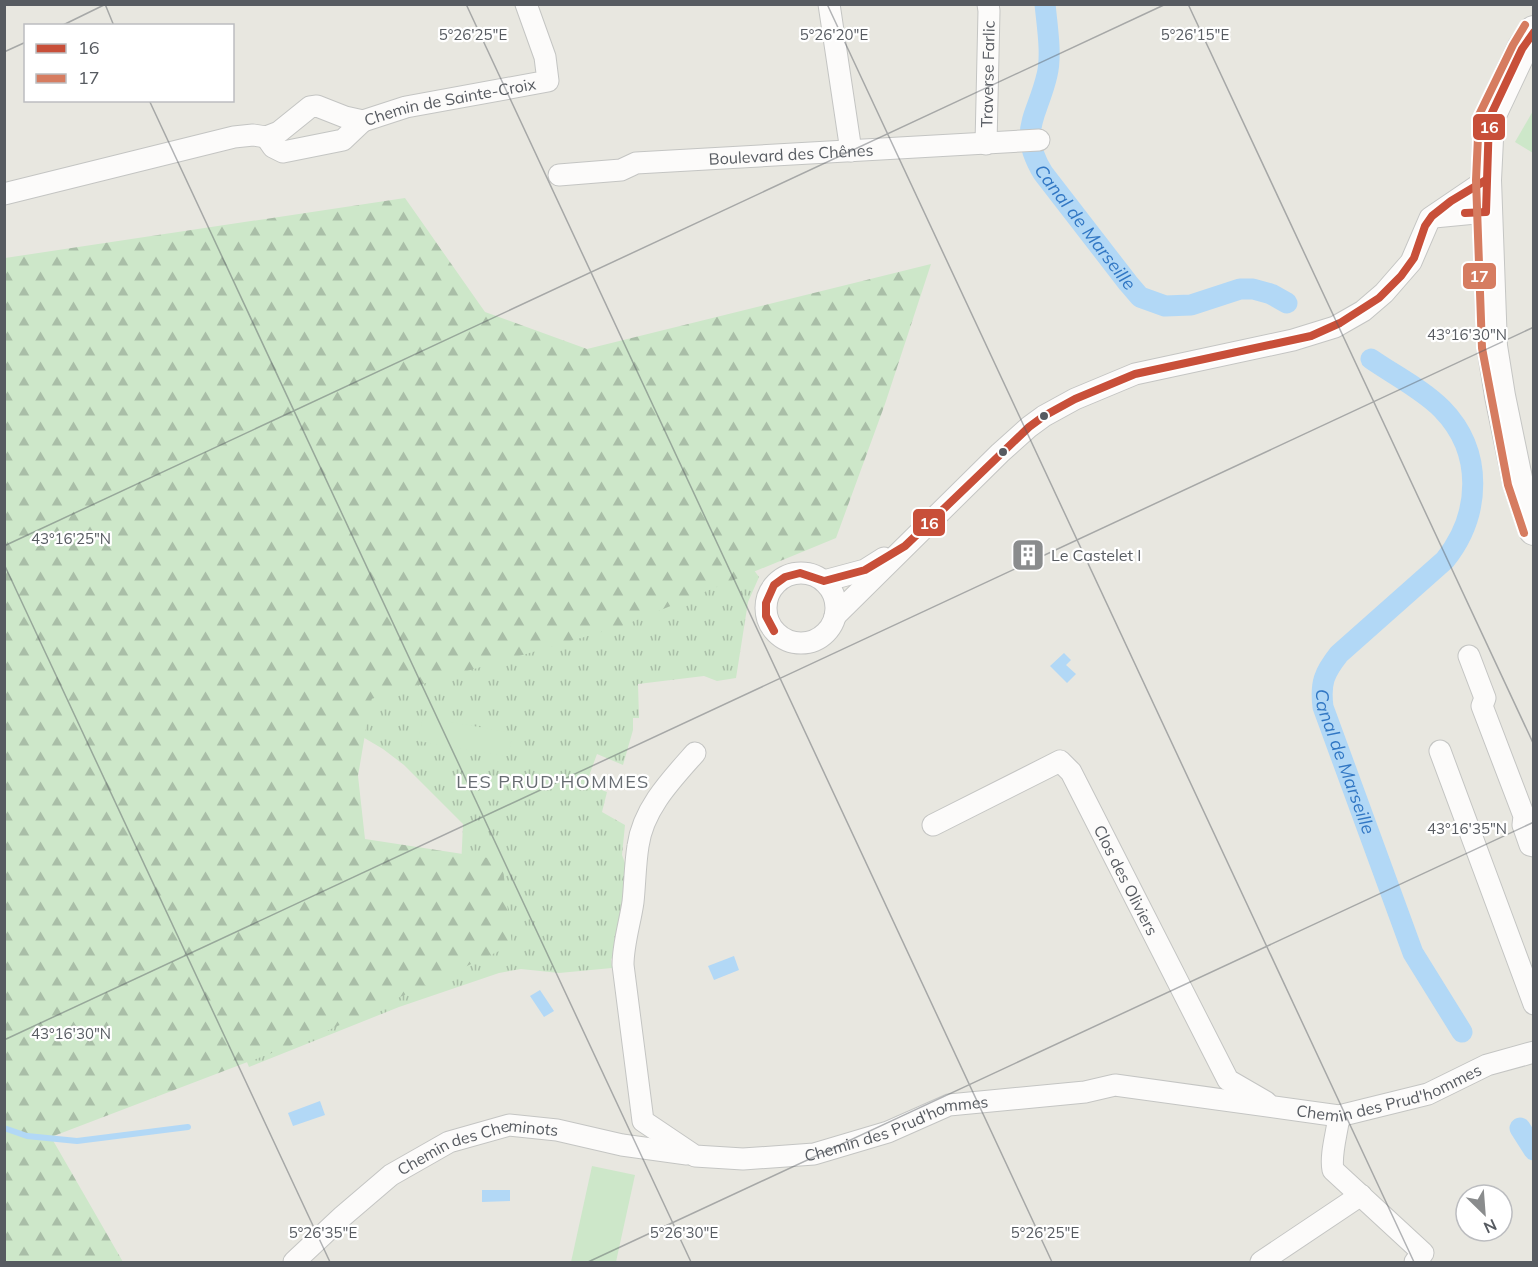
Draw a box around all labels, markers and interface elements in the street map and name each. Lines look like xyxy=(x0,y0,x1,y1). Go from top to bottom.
street label: Traverse Farlic xyxy=(976,20,999,128)
legend xyxy=(24,24,234,102)
text: 5°26'25"E xyxy=(439,25,507,44)
text: 5°26'20"E xyxy=(800,25,868,44)
text: 5°26'15"E xyxy=(1161,25,1229,44)
text: 16 xyxy=(78,36,100,59)
text: 17 xyxy=(78,66,100,89)
street label: Chemin de Sainte-Croix xyxy=(362,73,538,130)
line badge: 16 xyxy=(1472,113,1506,141)
text: 16 xyxy=(1479,117,1499,137)
street label: Boulevard des Chênes xyxy=(708,139,874,169)
water label: Canal de Marseille xyxy=(1030,160,1141,295)
line badge: 17 xyxy=(1462,262,1497,290)
text: 17 xyxy=(1469,266,1489,286)
text: 43°16'30"N xyxy=(1427,325,1507,344)
unlabelled marker xyxy=(1038,410,1050,422)
unlabelled marker xyxy=(997,446,1009,458)
line badge: 16 xyxy=(912,508,946,537)
text: 16 xyxy=(919,513,939,533)
text: 43°16'25"N xyxy=(31,529,111,548)
building icon: Le Castelet I xyxy=(1010,537,1046,573)
place label: Le Castelet I xyxy=(1051,545,1141,565)
water label: Canal de Marseille xyxy=(1311,689,1381,837)
district label: LES PRUD'HOMMES xyxy=(456,770,650,793)
text: 43°16'35"N xyxy=(1427,819,1507,838)
street label: Clos des Oliviers xyxy=(1090,821,1163,939)
text: 43°16'30"N xyxy=(31,1024,111,1043)
street label: Chemin des Prud'hommes xyxy=(1295,1059,1485,1126)
street label: Chemin des Prud'hommes xyxy=(804,1091,989,1165)
street label: Chemin des Cheminots xyxy=(394,1115,559,1179)
north arrow xyxy=(1454,1183,1514,1243)
text: N xyxy=(1481,1215,1500,1238)
text: 5°26'35"E xyxy=(289,1223,357,1242)
text: 5°26'30"E xyxy=(650,1223,718,1242)
text: 5°26'25"E xyxy=(1011,1223,1079,1242)

